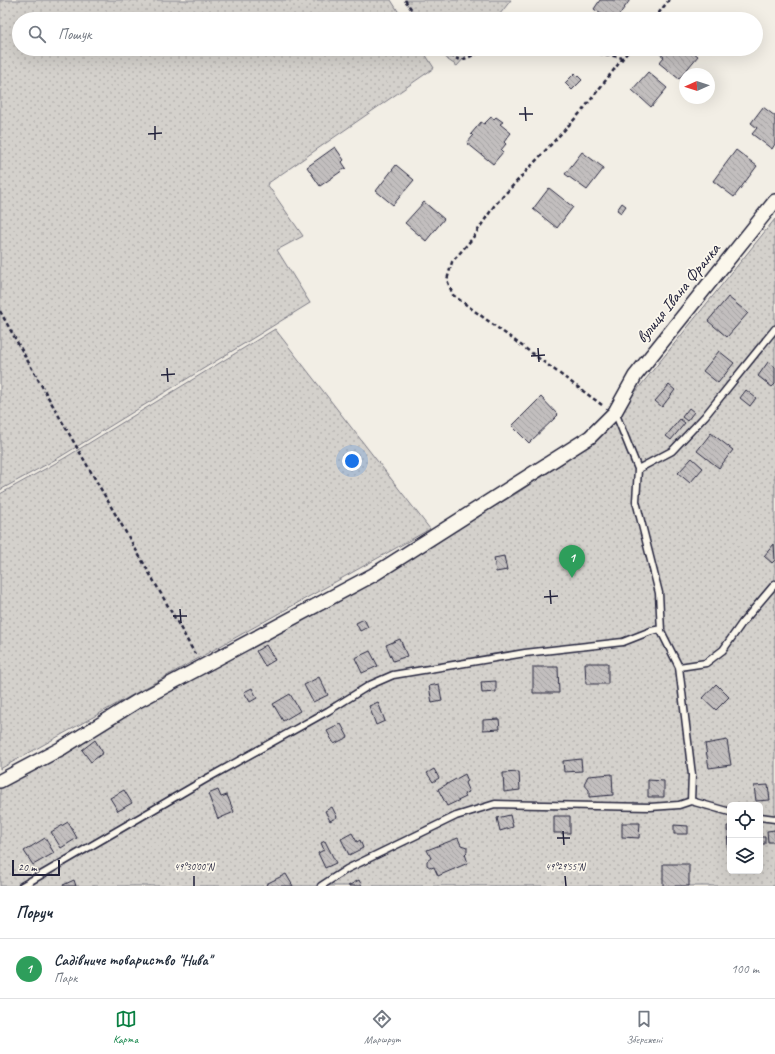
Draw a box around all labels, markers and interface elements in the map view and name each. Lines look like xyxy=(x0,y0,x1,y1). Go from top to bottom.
search box xyxy=(12,12,763,56)
icon: search xyxy=(26,23,48,45)
text: Пошук xyxy=(58,25,91,44)
north arrow xyxy=(679,68,715,104)
street label: вулиця Івана Франка xyxy=(631,238,726,347)
your location xyxy=(342,451,362,471)
pin: 1 xyxy=(559,545,585,578)
map controls xyxy=(727,802,763,874)
button: locate xyxy=(727,802,763,838)
button: layers xyxy=(727,838,763,874)
scale bar xyxy=(12,858,60,877)
text: 20 m xyxy=(18,860,37,874)
text: 49°30'00"N xyxy=(174,860,216,873)
text: 49°29'55"N xyxy=(545,860,587,873)
text: Поруч xyxy=(16,902,52,923)
text: Садівниче товариство "Нива" xyxy=(54,951,212,970)
text: 1 xyxy=(26,961,32,977)
text: 100 m xyxy=(731,961,759,977)
text: Парк xyxy=(54,970,77,986)
tab: Карта xyxy=(113,1008,138,1046)
tab: Маршрут xyxy=(364,1008,400,1046)
tab: Збережені xyxy=(626,1008,662,1046)

